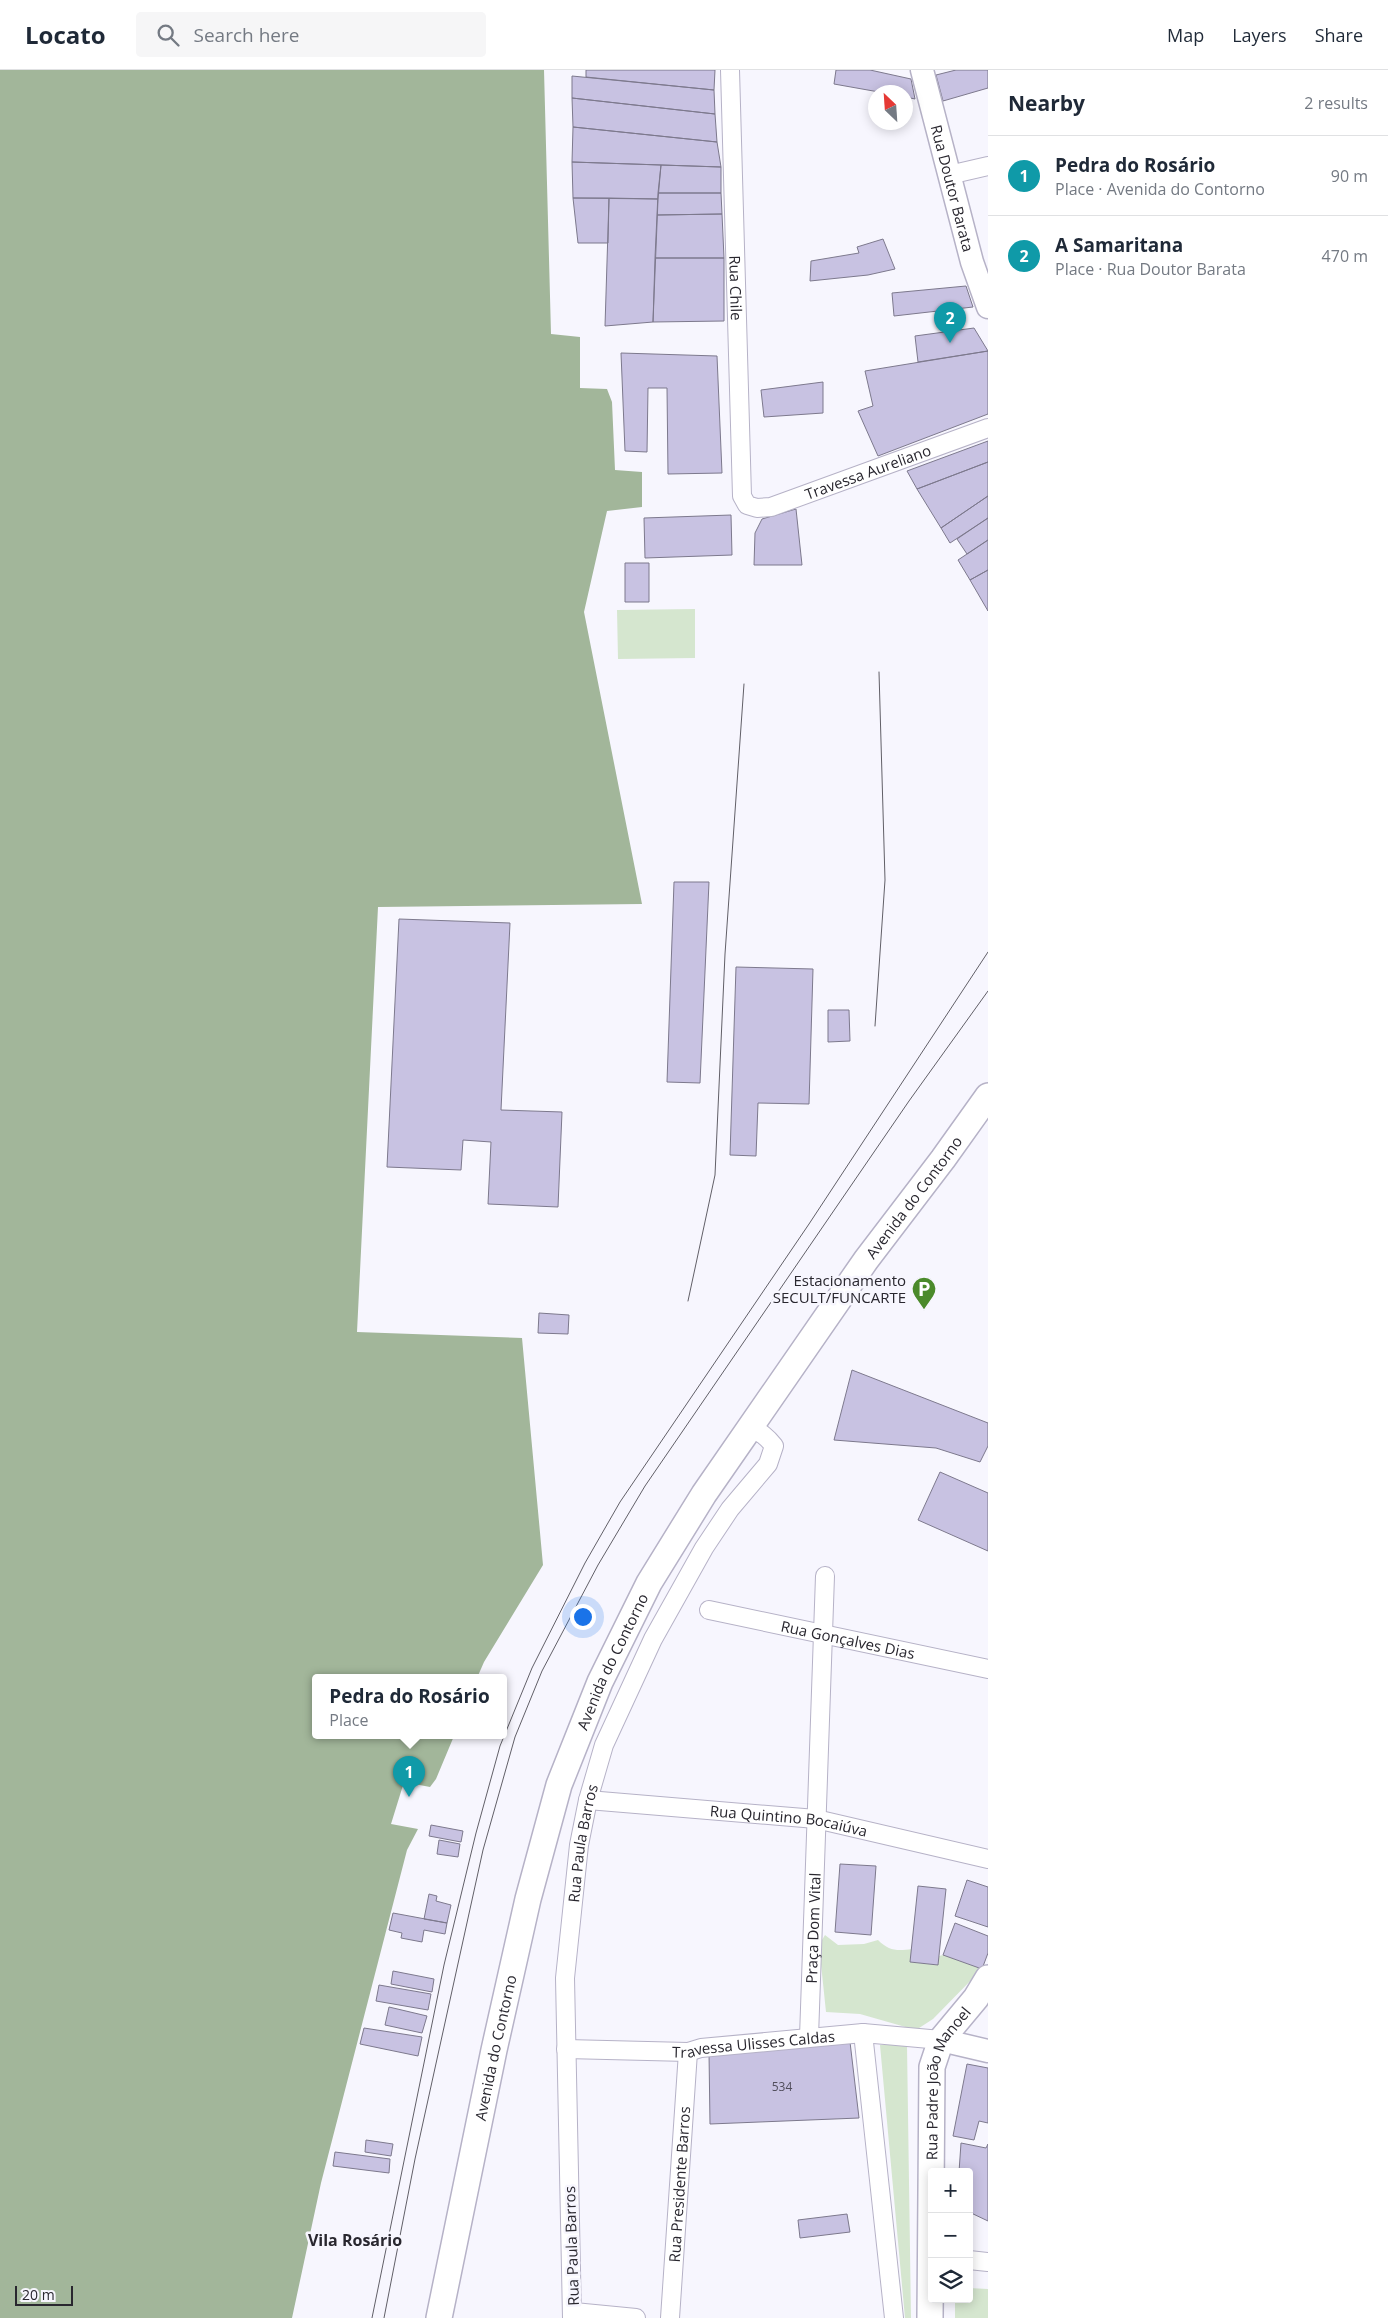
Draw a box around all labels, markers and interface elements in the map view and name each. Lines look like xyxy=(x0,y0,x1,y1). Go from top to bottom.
search box xyxy=(136,12,486,57)
text: Locato xyxy=(25,18,106,51)
icon: search xyxy=(154,21,182,49)
text: Search here xyxy=(194,22,299,48)
text: Map xyxy=(1167,23,1204,47)
text: Layers xyxy=(1232,23,1287,47)
text: Share xyxy=(1315,23,1363,47)
north arrow xyxy=(868,85,913,130)
text: Nearby xyxy=(1008,89,1085,117)
text: 2 results xyxy=(1304,92,1368,114)
street label: Rua Doutor Barata xyxy=(927,122,979,254)
text: Pedra do Rosário xyxy=(1055,152,1215,178)
text: 1 xyxy=(1019,165,1029,187)
text: 90 m xyxy=(1331,165,1368,187)
text: Place · Avenida do Contorno xyxy=(1055,178,1265,200)
text: A Samaritana xyxy=(1055,232,1183,258)
text: 2 xyxy=(1019,245,1029,267)
text: 470 m xyxy=(1322,245,1368,267)
street label: Rua Chile xyxy=(725,255,747,321)
text: Place · Rua Doutor Barata xyxy=(1055,258,1246,280)
pin: 2 xyxy=(934,302,966,343)
street label: Travessa Aureliano xyxy=(802,440,934,504)
street label: Avenida do Contorno xyxy=(861,1132,966,1262)
place label: Estacionamento SECULT/FUNCARTE xyxy=(773,1270,906,1307)
parking icon: Estacionamento SECULT/FUNCARTE xyxy=(911,1276,937,1310)
street label: Avenida do Contorno xyxy=(572,1590,652,1733)
your location xyxy=(570,1604,596,1630)
street label: Rua Gonçalves Dias xyxy=(779,1615,917,1663)
popup xyxy=(312,1674,507,1739)
text: Pedra do Rosário xyxy=(329,1683,490,1709)
text: Place xyxy=(329,1709,369,1731)
pin: 1 xyxy=(393,1756,425,1797)
street label: Rua Paula Barros xyxy=(563,1782,602,1903)
street label: Rua Quintino Bocaiúva xyxy=(709,1800,870,1841)
street label: Praça Dom Vital xyxy=(801,1872,825,1984)
street label: Avenida do Contorno xyxy=(470,1973,521,2122)
street label: Rua Padre João Manoel xyxy=(921,2002,975,2160)
street label: Travessa Ulisses Caldas xyxy=(672,2026,836,2062)
house number: 534 xyxy=(772,2078,792,2095)
street label: Rua Presidente Barros xyxy=(664,2106,694,2263)
map controls xyxy=(928,2168,973,2303)
button: + xyxy=(928,2168,973,2213)
street label: Rua Paula Barros xyxy=(559,2186,583,2306)
button: − xyxy=(928,2213,973,2258)
district label: Vila Rosário xyxy=(308,2229,402,2251)
button: layers xyxy=(928,2258,973,2303)
scale bar xyxy=(15,2283,72,2306)
text: 20 m xyxy=(22,2285,55,2304)

